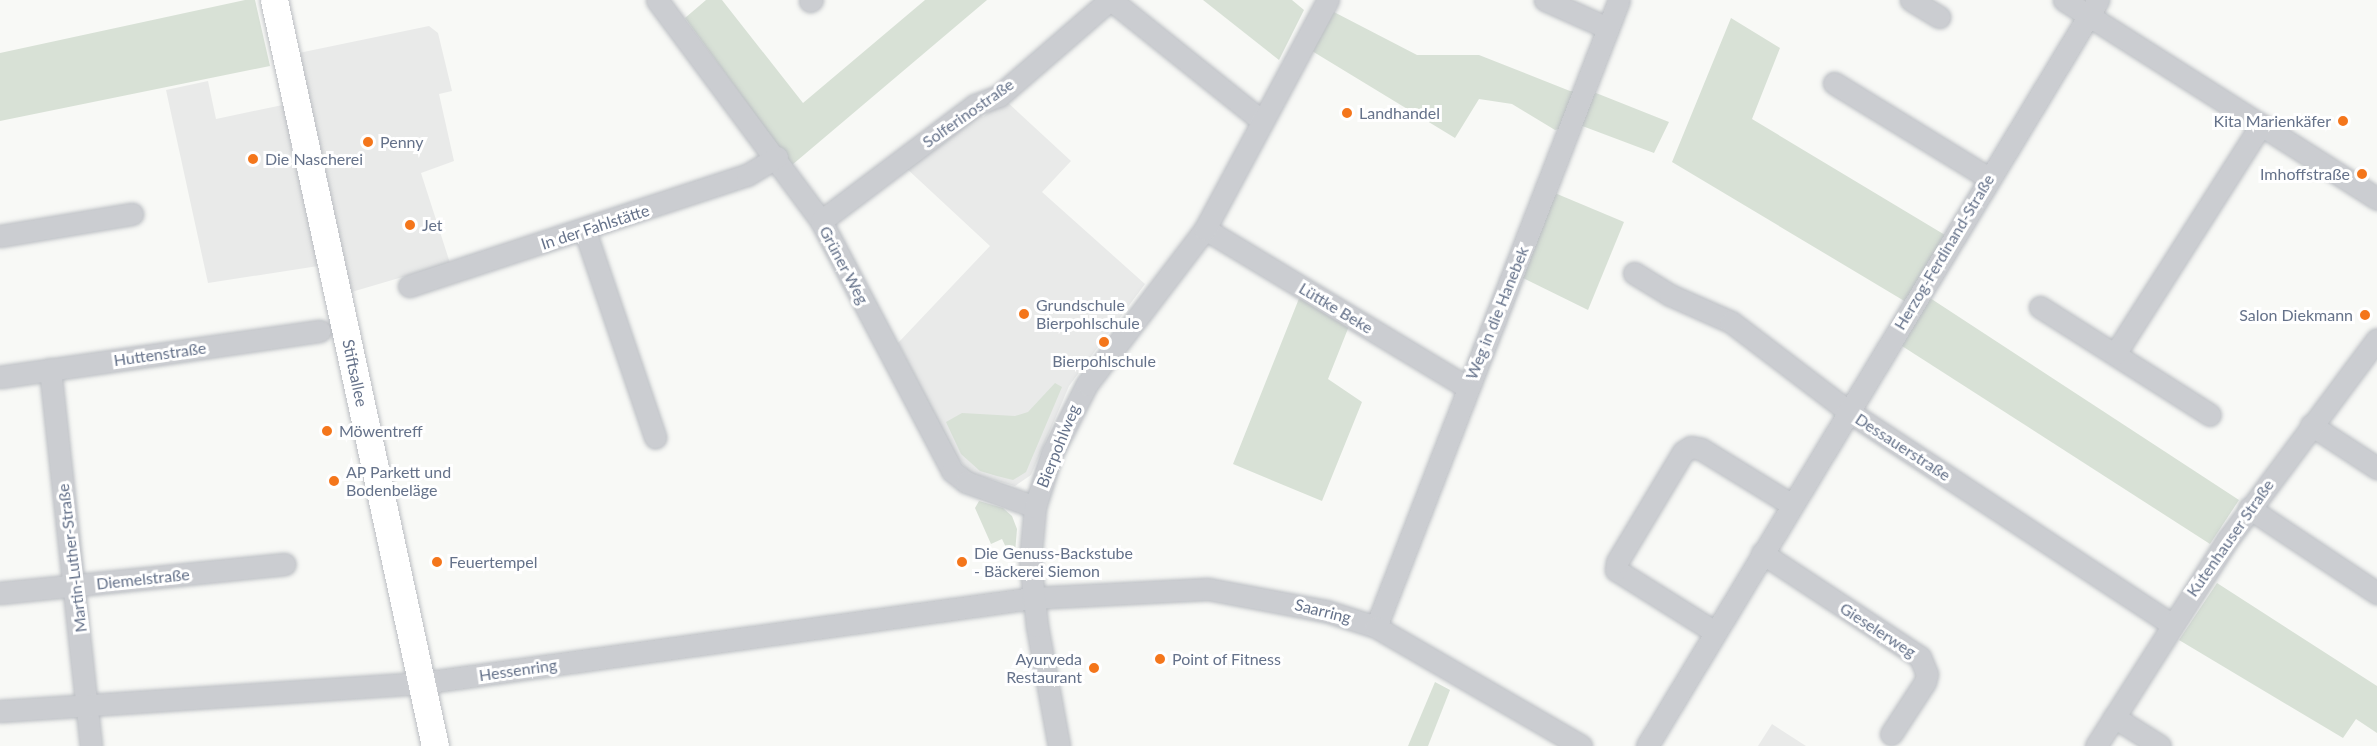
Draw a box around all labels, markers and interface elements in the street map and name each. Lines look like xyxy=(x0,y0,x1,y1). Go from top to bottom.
street label: Solferinostraße xyxy=(919,74,1017,152)
place label: Landhandel xyxy=(1359,103,1440,123)
marker: Landhandel xyxy=(1340,106,1354,120)
place label: Kita Marienkäfer xyxy=(2214,111,2331,131)
marker: Kita Marienkäfer xyxy=(2336,114,2350,128)
place label: Penny xyxy=(380,132,424,152)
marker: Penny xyxy=(361,135,375,149)
place label: Die Nascherei xyxy=(265,149,363,169)
marker: Die Nascherei xyxy=(246,152,260,166)
place label: Imhoffstraße xyxy=(2260,164,2350,184)
marker: Imhoffstraße xyxy=(2355,167,2369,181)
street label: Herzog-Ferdinand-Straße xyxy=(1890,171,1998,333)
street label: In der Fahlstätte xyxy=(538,200,652,254)
place label: Jet xyxy=(422,215,443,235)
marker: Jet xyxy=(403,218,417,232)
street label: Grüner Weg xyxy=(815,223,873,307)
street label: Weg in die Hanebek xyxy=(1462,244,1532,382)
street label: Lüttke Beke xyxy=(1296,278,1376,338)
place label: Grundschule Bierpohlschule xyxy=(1036,295,1140,333)
place label: Salon Diekmann xyxy=(2239,305,2353,325)
marker: Grundschule Bierpohlschule xyxy=(1017,307,1031,321)
marker: Salon Diekmann xyxy=(2358,308,2372,322)
marker: Bierpohlschule xyxy=(1097,335,1111,349)
street label: Huttenstraße xyxy=(112,338,208,370)
street label: Stiftsallee xyxy=(338,338,372,408)
place label: Bierpohlschule xyxy=(1052,351,1156,371)
street label: Bierpohlweg xyxy=(1033,401,1083,491)
street label: Dessauerstraße xyxy=(1852,409,1954,485)
place label: Möwentreff xyxy=(339,421,423,441)
marker: Möwentreff xyxy=(320,424,334,438)
place label: AP Parkett und Bodenbeläge xyxy=(346,462,452,500)
marker: AP Parkett und Bodenbeläge xyxy=(327,474,341,488)
street label: Kutenhauser Straße xyxy=(2182,476,2278,600)
street label: Martin-Luther-Straße xyxy=(53,482,91,634)
place label: Die Genuss-Backstube - Bäckerei Siemon xyxy=(974,543,1133,581)
place label: Feuertempel xyxy=(449,552,537,572)
marker: Feuertempel xyxy=(430,555,444,569)
marker: Die Genuss-Backstube - Bäckerei Siemon xyxy=(955,555,969,569)
street label: Diemelstraße xyxy=(95,565,191,593)
street label: Saarring xyxy=(1293,595,1353,627)
street label: Gieselerweg xyxy=(1836,598,1920,662)
place label: Ayurveda Restaurant xyxy=(1006,649,1082,687)
place label: Point of Fitness xyxy=(1172,649,1281,669)
marker: Point of Fitness xyxy=(1153,652,1167,666)
street label: Hessenring xyxy=(478,655,558,685)
marker: Ayurveda Restaurant xyxy=(1087,661,1101,675)

